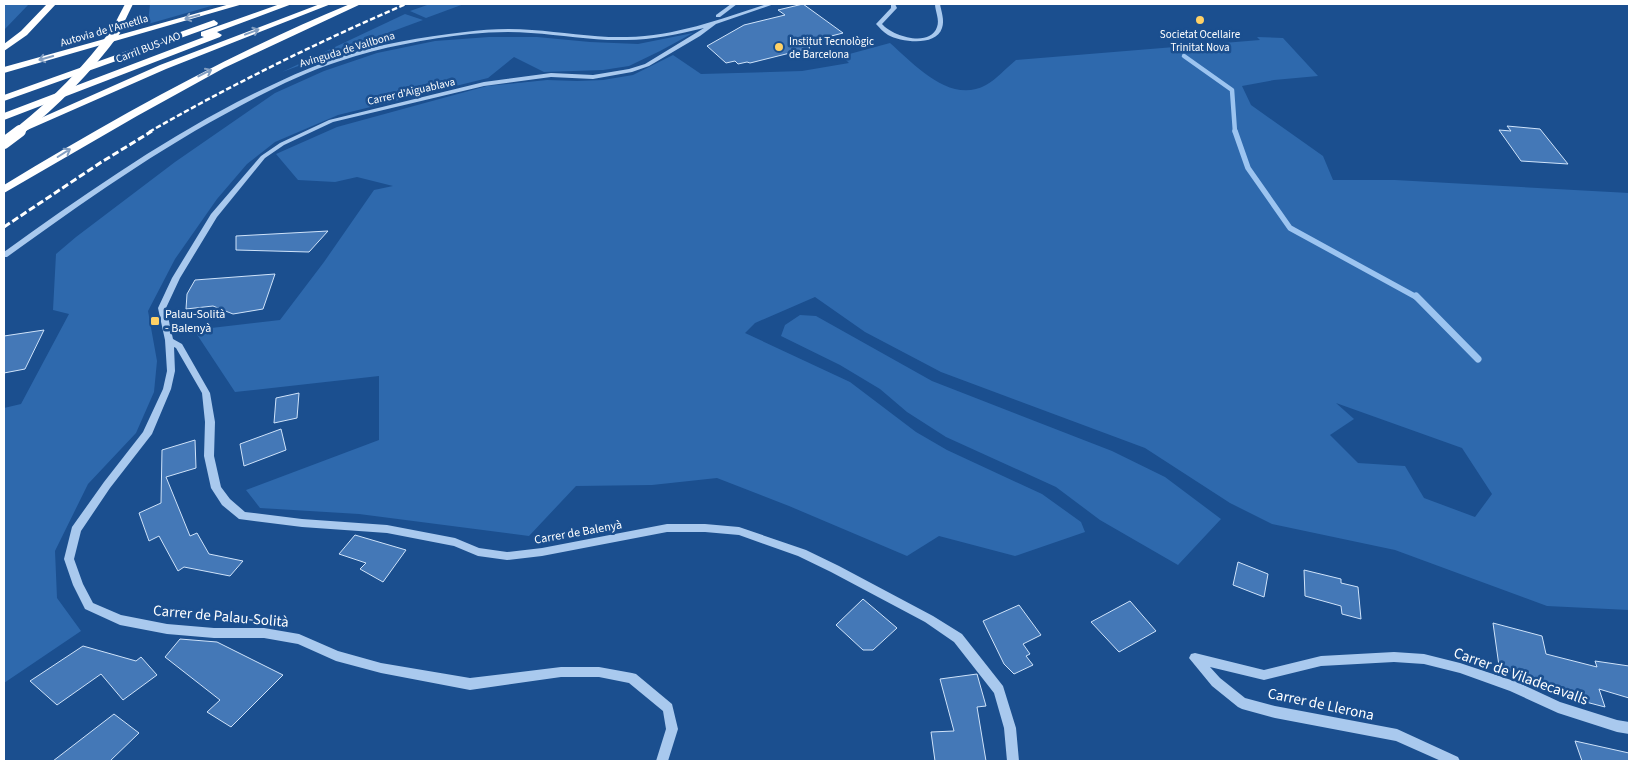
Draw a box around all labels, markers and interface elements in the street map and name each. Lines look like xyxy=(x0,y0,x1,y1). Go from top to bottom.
street label: Autovia de l'Ametlla xyxy=(58,11,150,50)
one-way arrow xyxy=(184,12,200,22)
marker: Societat Ocellaire Trinitat Nova xyxy=(1194,14,1206,26)
one-way arrow xyxy=(244,27,259,36)
place label: Societat Ocellaire Trinitat Nova xyxy=(1160,27,1241,55)
street label: Carril BUS-VAO xyxy=(113,28,183,67)
street label: Avinguda de Vallbona xyxy=(298,28,397,71)
place label: Institut Tecnològic de Barcelona xyxy=(789,34,874,62)
marker: Institut Tecnològic de Barcelona xyxy=(773,41,785,53)
one-way arrow xyxy=(38,54,54,64)
one-way arrow xyxy=(197,68,212,77)
street label: Carrer d'Aiguablava xyxy=(366,74,457,109)
one-way arrow xyxy=(56,147,70,157)
place label: Palau-Solità - Balenyà xyxy=(165,306,225,337)
marker: Palau-Solità - Balenyà xyxy=(149,315,161,327)
street label: Carrer de Balenyà xyxy=(533,516,623,549)
street label: Carrer de Palau-Solità xyxy=(152,600,290,633)
street label: Carrer de Viladecavalls xyxy=(1451,642,1591,711)
street label: Carrer de Llerona xyxy=(1266,683,1376,726)

